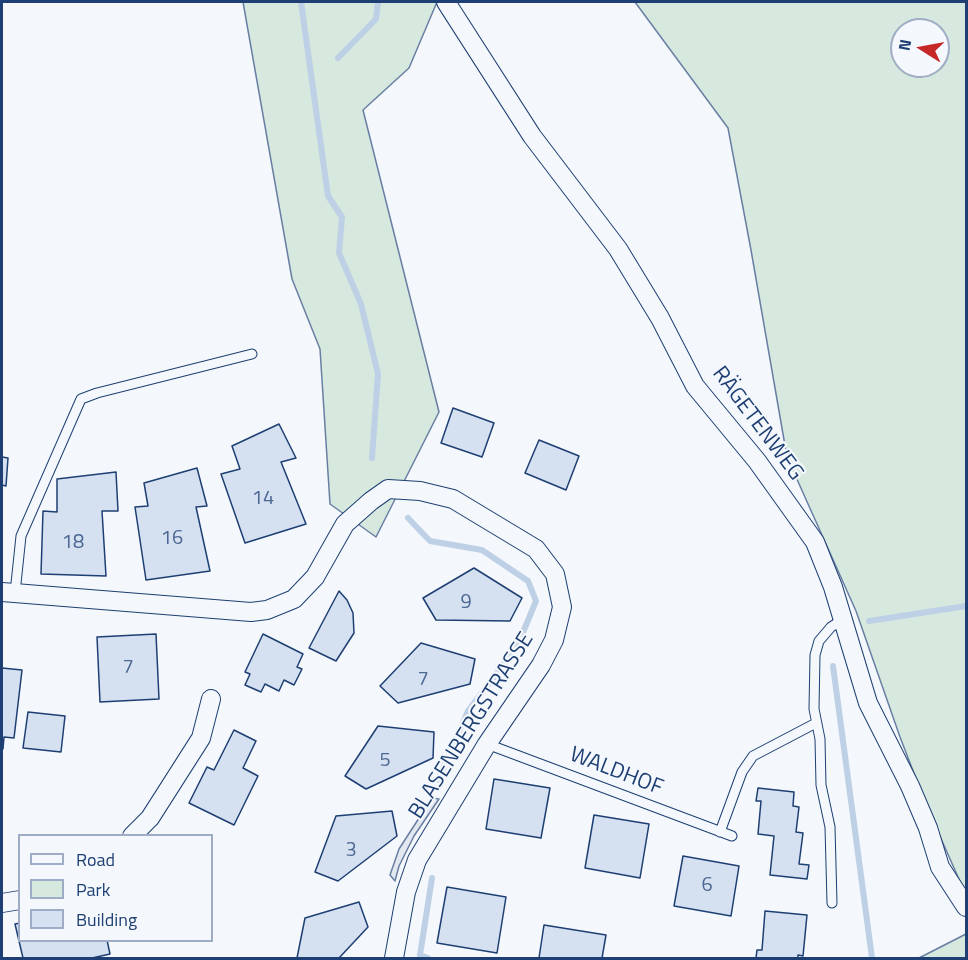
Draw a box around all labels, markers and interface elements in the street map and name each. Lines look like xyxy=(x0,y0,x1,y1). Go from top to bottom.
north arrow xyxy=(890,18,950,78)
text: N xyxy=(891,37,917,53)
street label: RÄGETENWEG xyxy=(706,362,808,486)
house number: 14 xyxy=(252,487,274,511)
house number: 16 xyxy=(161,527,183,551)
house number: 18 xyxy=(62,531,84,555)
house number: 9 xyxy=(460,591,472,615)
street label: BLASENBERGSTRASSE xyxy=(404,628,540,824)
house number: 7 xyxy=(122,656,134,680)
house number: 7 xyxy=(417,668,429,692)
street label: WALDHOF xyxy=(566,742,666,802)
house number: 5 xyxy=(379,749,391,773)
legend xyxy=(18,834,213,942)
house number: 3 xyxy=(345,839,357,863)
text: Road xyxy=(76,846,115,873)
house number: 6 xyxy=(701,874,713,898)
text: Park xyxy=(76,876,110,903)
text: Building xyxy=(76,906,137,933)

